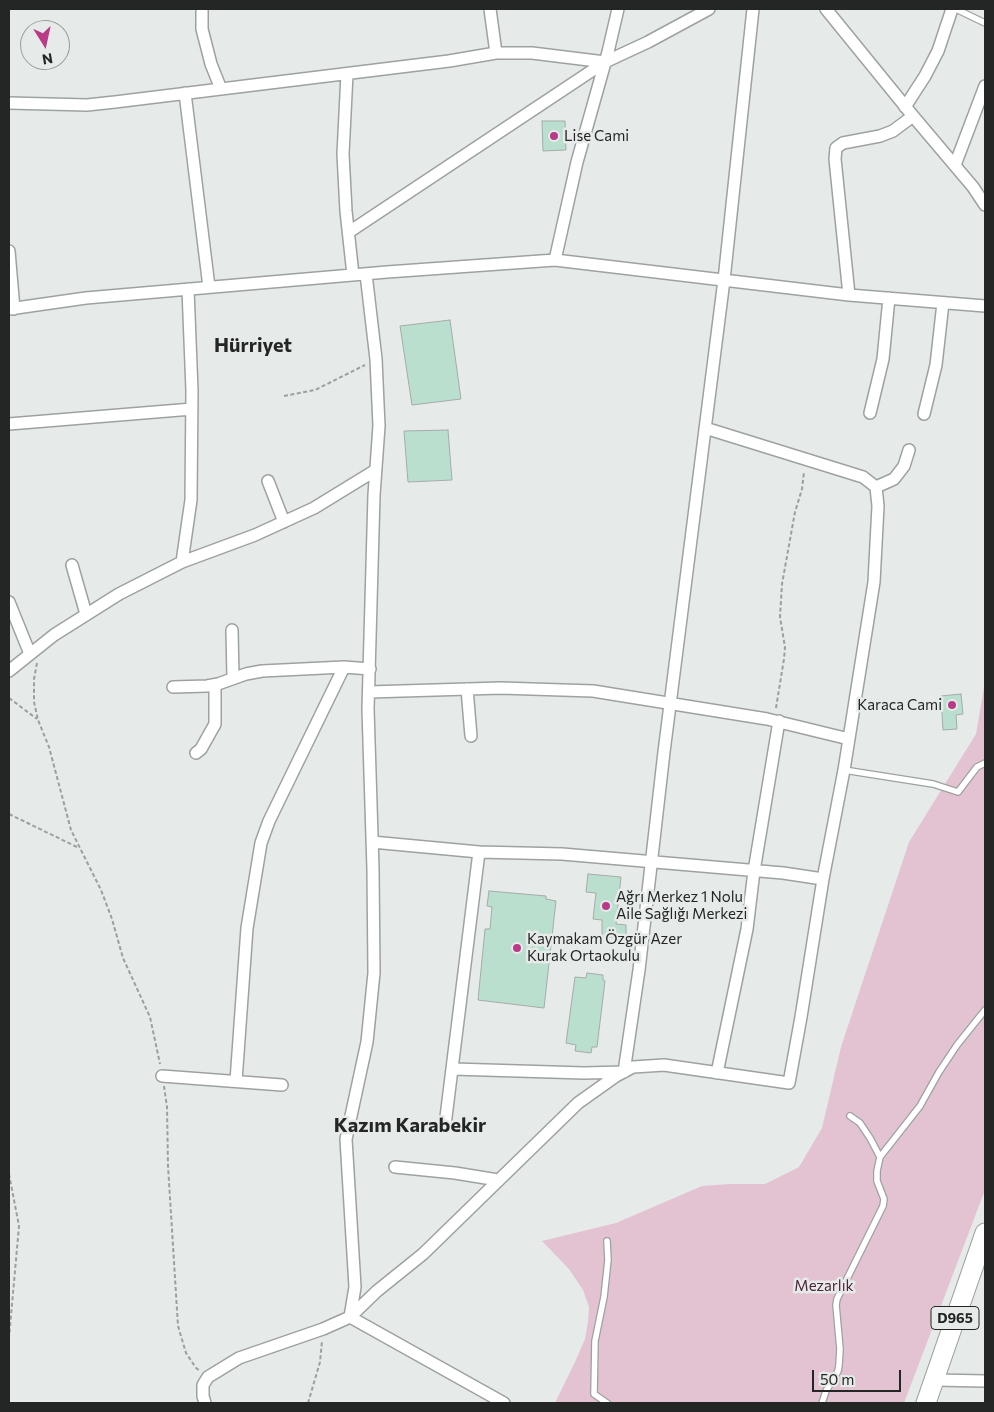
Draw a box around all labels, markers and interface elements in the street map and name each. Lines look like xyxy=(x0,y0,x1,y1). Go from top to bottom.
north arrow xyxy=(20,20,70,70)
text: N xyxy=(41,50,54,69)
place label: Lise Cami xyxy=(564,127,629,145)
marker: Lise Cami xyxy=(548,130,560,142)
district label: Hürriyet xyxy=(214,333,292,357)
place label: Karaca Cami xyxy=(857,696,942,714)
marker: Karaca Cami xyxy=(946,699,958,711)
place label: Ağrı Merkez 1 Nolu Aile Sağlığı Merkezi xyxy=(616,888,747,923)
marker: Ağrı Merkez 1 Nolu Aile Sağlığı Merkezi xyxy=(600,900,612,912)
place label: Kaymakam Özgür Azer Kurak Ortaokulu xyxy=(527,930,682,965)
marker: Kaymakam Özgür Azer Kurak Ortaokulu xyxy=(511,942,523,954)
district label: Kazım Karabekir xyxy=(334,1113,486,1137)
park label: Mezarlık xyxy=(794,1277,854,1295)
road number: D965 xyxy=(931,1306,979,1330)
scale bar xyxy=(814,1360,903,1392)
text: 50 m xyxy=(820,1370,854,1388)

